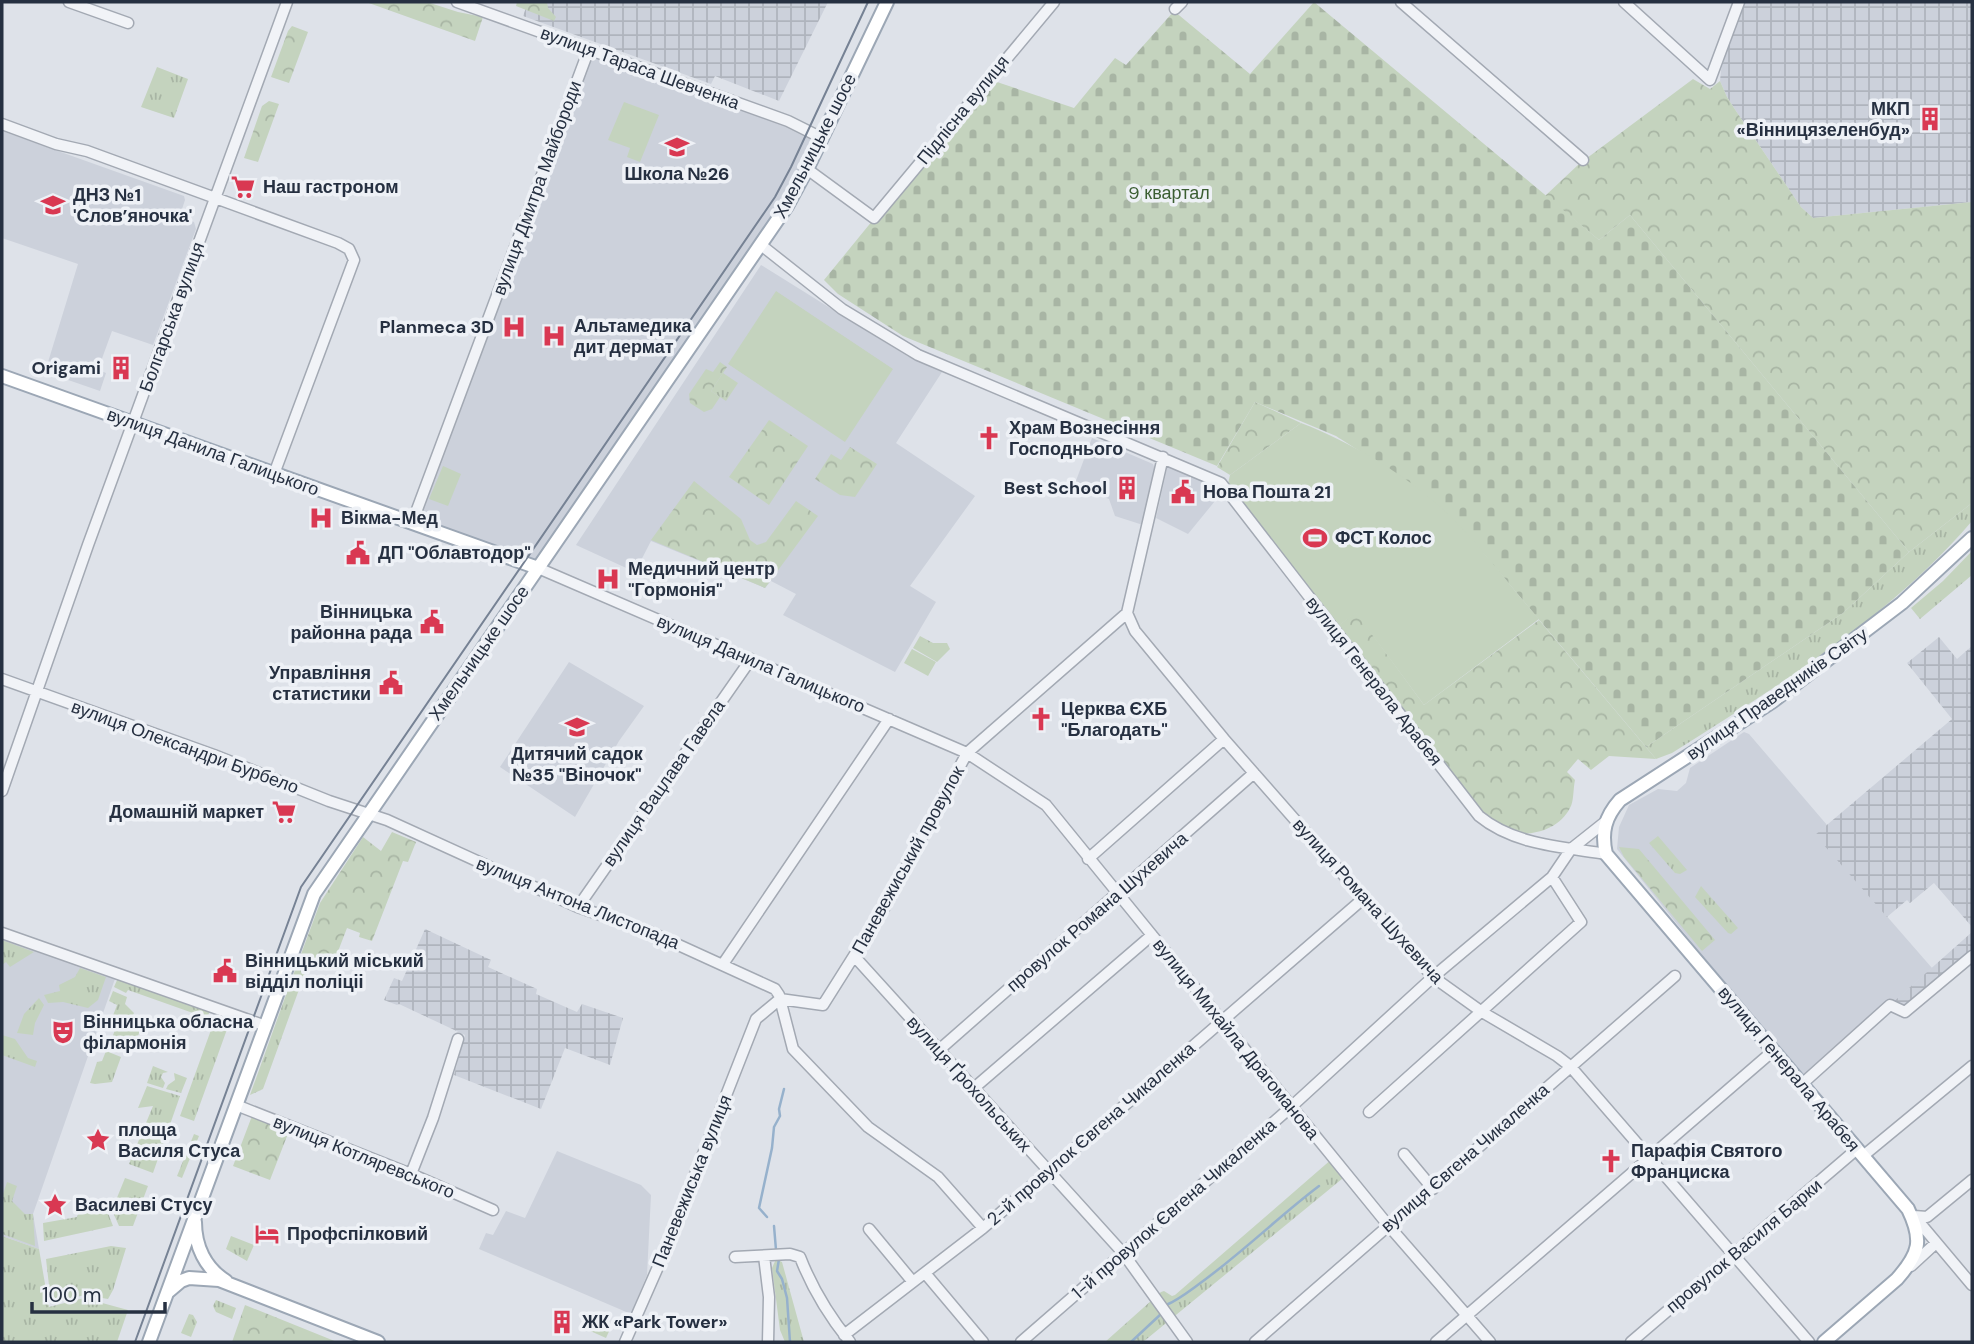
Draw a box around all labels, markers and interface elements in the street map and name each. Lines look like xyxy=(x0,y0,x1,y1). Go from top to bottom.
street label: вулиця Тараса Шевченка xyxy=(537,21,744,116)
street label: Підлісна вулиця xyxy=(911,50,1015,170)
street label: Хмельницьке шосе xyxy=(768,69,862,223)
street label: вулиця Дмитра Майбороди xyxy=(487,77,587,299)
place label: МКП «Вінницязеленбуд» xyxy=(1736,97,1910,142)
building icon: МКП «Вінницязеленбуд» xyxy=(1916,105,1944,133)
school or university icon: Школа №26 xyxy=(663,133,691,161)
place label: Школа №26 xyxy=(625,162,729,186)
supermarket icon: Наш гастроном xyxy=(229,173,257,201)
place label: Наш гастроном xyxy=(263,175,399,199)
park label: 9 квартал xyxy=(1128,181,1210,205)
place label: ДНЗ №1 'Слов’яночка' xyxy=(73,183,192,228)
school or university icon: ДНЗ №1 'Слов’яночка' xyxy=(39,191,67,219)
street label: Болгарська вулиця xyxy=(134,239,210,395)
hospital icon: Planmeca 3D xyxy=(500,313,528,341)
place label: Альтамедика дит дермат xyxy=(574,314,693,359)
place label: Planmeca 3D xyxy=(379,315,494,339)
hospital icon: Альтамедика дит дермат xyxy=(540,322,568,350)
building icon: Origami xyxy=(107,354,135,382)
place label: Origami xyxy=(31,356,101,380)
street label: вулиця Данила Галицького xyxy=(104,402,322,502)
place label: Храм Вознесіння Господнього xyxy=(1009,416,1160,461)
church icon: Храм Вознесіння Господнього xyxy=(975,424,1003,452)
building icon: Best School xyxy=(1113,474,1141,502)
place label: Best School xyxy=(1004,476,1107,500)
public building icon: Нова Пошта 21 xyxy=(1169,478,1197,506)
place label: Нова Пошта 21 xyxy=(1203,480,1331,504)
hospital icon: Вікма-Мед xyxy=(307,504,335,532)
place label: Вікма-Мед xyxy=(341,506,438,530)
sports icon: ФСТ Колос xyxy=(1301,524,1329,552)
place label: ФСТ Колос xyxy=(1335,526,1432,550)
public building icon: ДП "Облавтодор" xyxy=(344,539,372,567)
place label: ДП "Облавтодор" xyxy=(378,541,531,565)
place label: Медичний центр "Гормонія" xyxy=(628,557,775,602)
hospital icon: Медичний центр "Гормонія" xyxy=(594,565,622,593)
street label: Хмельницьке шосе xyxy=(423,581,535,725)
street label: вулиця Генерала Арабея xyxy=(1300,591,1448,771)
place label: Вінницька районна рада xyxy=(291,600,413,645)
public building icon: Вінницька районна рада xyxy=(418,608,446,636)
street label: вулиця Данила Галицького xyxy=(653,609,869,719)
street label: вулиця Праведників Світу xyxy=(1682,622,1872,766)
place label: Управління статистики xyxy=(269,661,371,706)
public building icon: Управління статистики xyxy=(377,669,405,697)
street label: вулиця Вацлава Гавела xyxy=(597,694,731,871)
street label: вулиця Олександри Бурбело xyxy=(68,695,302,799)
place label: Церква ЄХБ "Благодать" xyxy=(1061,697,1168,742)
church icon: Церква ЄХБ "Благодать" xyxy=(1027,705,1055,733)
school or university icon: Дитячий садок №35 "Віночок" xyxy=(563,713,591,741)
place label: Дитячий садок №35 "Віночок" xyxy=(511,742,644,787)
street label: Паневежиський провулок xyxy=(846,762,970,958)
supermarket icon: Домашній маркет xyxy=(270,798,298,826)
place label: Домашній маркет xyxy=(109,800,264,824)
street label: вулиця Романа Шухевича xyxy=(1287,813,1449,990)
street label: провулок Романа Шухевича xyxy=(1001,826,1193,997)
street label: вулиця Антона Листопада xyxy=(473,851,684,955)
street label: вулиця Михайла Драгоманова xyxy=(1147,933,1325,1145)
place label: Вінницький міський відділ поліціі xyxy=(245,949,424,994)
public building icon: Вінницький міський відділ поліціі xyxy=(211,957,239,985)
street label: вулиця Генерала Арабея xyxy=(1713,981,1865,1157)
place label: Вінницька обласна філармонія xyxy=(83,1010,254,1055)
street label: вулиця Ґрохольських xyxy=(901,1011,1037,1157)
theatre icon: Вінницька обласна філармонія xyxy=(49,1018,77,1046)
street label: 2-й провулок Євгена Чикаленка xyxy=(982,1036,1201,1231)
street label: вулиця Євгена Чикаленка xyxy=(1376,1078,1555,1238)
street label: Паневежиська вулиця xyxy=(646,1091,738,1271)
street label: вулиця Котляревського xyxy=(270,1110,458,1204)
street label: 1-й провулок Євгена Чикаленка xyxy=(1067,1113,1282,1305)
place label: площа Василя Стуса xyxy=(118,1118,241,1163)
place icon: площа Василя Стуса xyxy=(84,1126,112,1154)
place label: Парафія Святого Франциска xyxy=(1631,1139,1783,1184)
church icon: Парафія Святого Франциска xyxy=(1597,1147,1625,1175)
street label: провулок Василя Барки xyxy=(1661,1174,1827,1318)
place icon: Василеві Стусу xyxy=(41,1191,69,1219)
place label: Василеві Стусу xyxy=(75,1193,212,1217)
hotel icon: Профспілковий xyxy=(253,1220,281,1248)
place label: Профспілковий xyxy=(287,1222,428,1246)
scale bar xyxy=(32,1270,164,1314)
text: 100 m xyxy=(42,1281,102,1309)
building icon: ЖК «Park Tower» xyxy=(548,1308,576,1336)
place label: ЖК «Park Tower» xyxy=(581,1310,727,1334)

